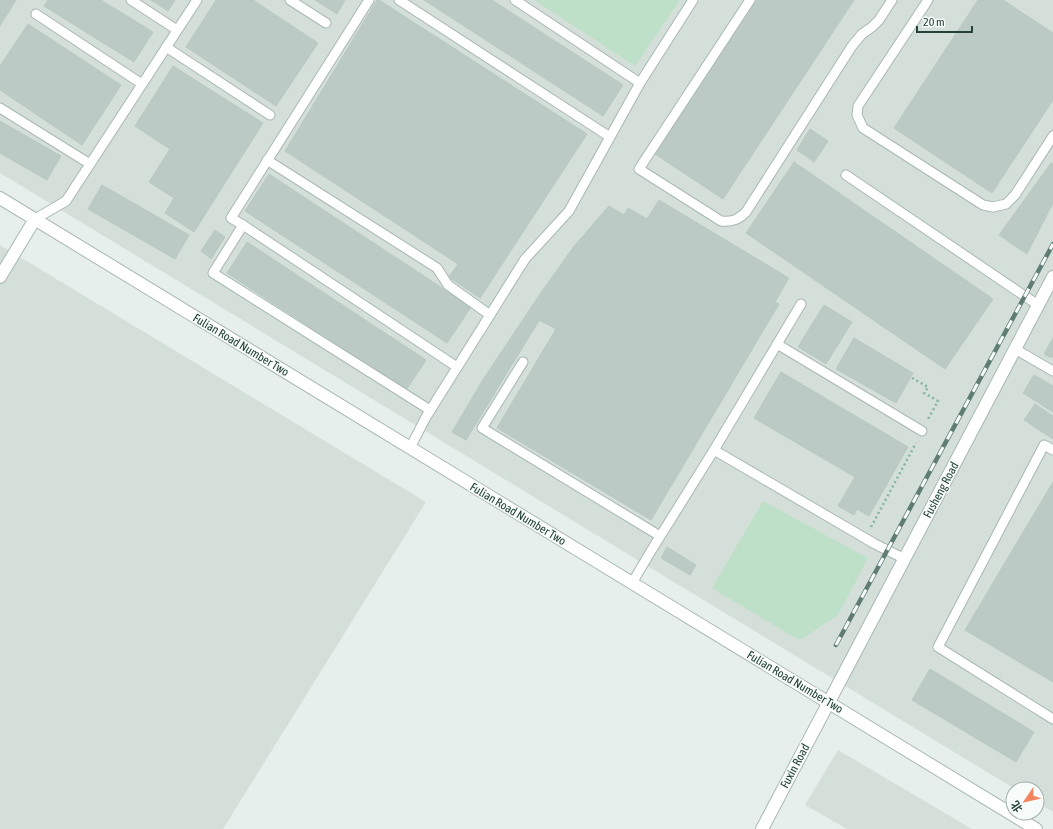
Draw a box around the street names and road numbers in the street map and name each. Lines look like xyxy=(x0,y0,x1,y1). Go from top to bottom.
street label: Fulian Road Number Two xyxy=(191,311,292,379)
street label: Fusheng Road xyxy=(920,460,962,520)
street label: Fulian Road Number Two xyxy=(468,480,569,548)
street label: Fulian Road Number Two xyxy=(745,648,846,716)
street label: Fuxin Road xyxy=(777,741,813,791)

